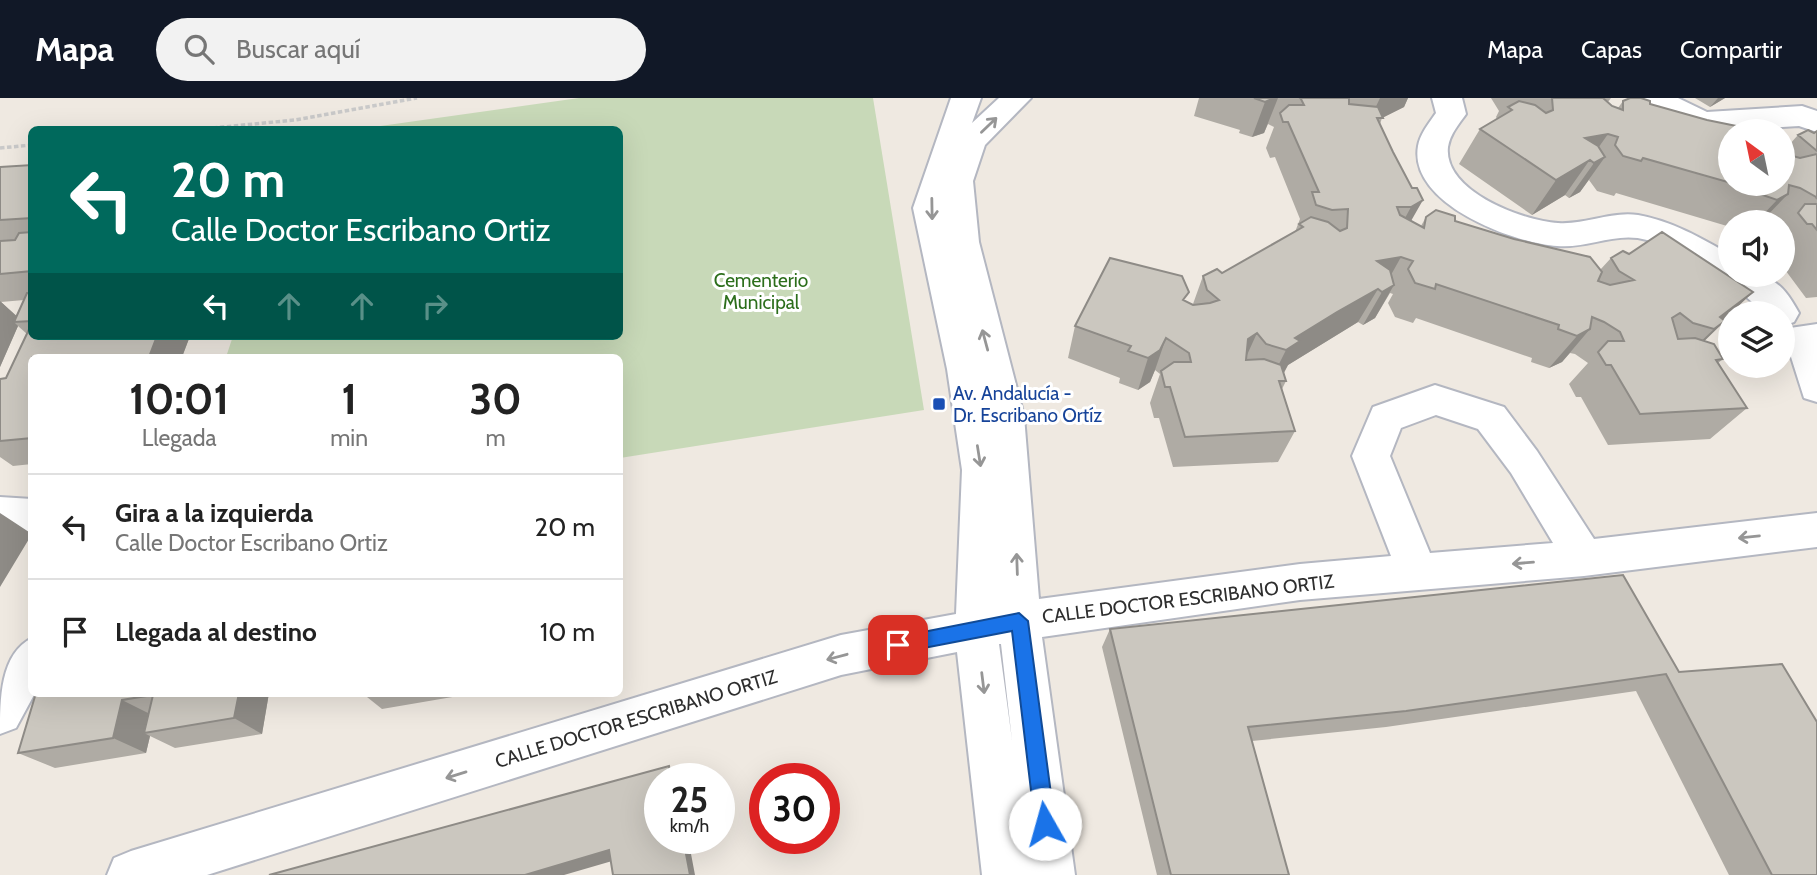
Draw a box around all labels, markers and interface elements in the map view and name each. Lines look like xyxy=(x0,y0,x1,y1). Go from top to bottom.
search box xyxy=(156,18,646,81)
text: Mapa xyxy=(35,29,114,69)
icon: search xyxy=(180,30,218,68)
text: Buscar aquí xyxy=(236,33,360,65)
text: Mapa xyxy=(1487,35,1543,64)
text: Capas xyxy=(1581,35,1642,64)
text: Compartir xyxy=(1680,35,1782,64)
one-way arrow xyxy=(980,116,997,133)
north arrow xyxy=(1718,119,1796,196)
map controls xyxy=(1718,119,1795,378)
text: 20 m xyxy=(171,150,285,209)
icon: left xyxy=(56,154,147,245)
one-way arrow xyxy=(925,197,939,220)
text: Calle Doctor Escribano Ortiz xyxy=(171,210,551,249)
button: sound xyxy=(1718,210,1795,287)
park label: Cementerio Municipal xyxy=(714,269,808,314)
icon: left xyxy=(197,287,235,325)
icon: ahead xyxy=(270,287,308,325)
icon: ahead xyxy=(343,287,381,325)
icon: right xyxy=(416,287,454,325)
button: layers xyxy=(1718,301,1795,378)
one-way arrow xyxy=(978,329,991,351)
text: 10:01 xyxy=(129,373,229,425)
text: 1 xyxy=(341,373,357,425)
text: 30 xyxy=(469,373,522,425)
place label: Av. Andalucía - Dr. Escribano Ortíz xyxy=(953,382,1102,427)
marker: Av. Andalucía - Dr. Escribano Ortíz xyxy=(931,396,947,412)
text: Llegada xyxy=(142,424,217,452)
text: min xyxy=(330,424,368,452)
text: m xyxy=(485,424,506,452)
one-way arrow xyxy=(973,444,986,467)
text: Gira a la izquierda xyxy=(115,497,313,529)
icon: left xyxy=(56,508,94,546)
text: 20 m xyxy=(535,511,595,543)
text: Calle Doctor Escribano Ortiz xyxy=(115,529,388,557)
one-way arrow xyxy=(1738,531,1761,544)
one-way arrow xyxy=(1010,553,1023,576)
one-way arrow xyxy=(1512,557,1535,570)
street label: CALLE DOCTOR ESCRIBANO ORTIZ xyxy=(1041,570,1336,628)
icon: arrive xyxy=(56,613,94,651)
pin xyxy=(868,615,928,675)
text: Llegada al destino xyxy=(115,616,317,648)
text: 10 m xyxy=(540,616,595,648)
icon: arrive xyxy=(879,626,917,664)
one-way arrow xyxy=(826,651,849,664)
street label: CALLE DOCTOR ESCRIBANO ORTIZ xyxy=(492,665,780,773)
one-way arrow xyxy=(976,671,989,694)
speed limit sign: 30 xyxy=(749,763,840,854)
one-way arrow xyxy=(445,769,467,782)
text: 25 xyxy=(671,778,708,821)
position arrow xyxy=(1008,787,1082,861)
text: km/h xyxy=(670,815,709,837)

